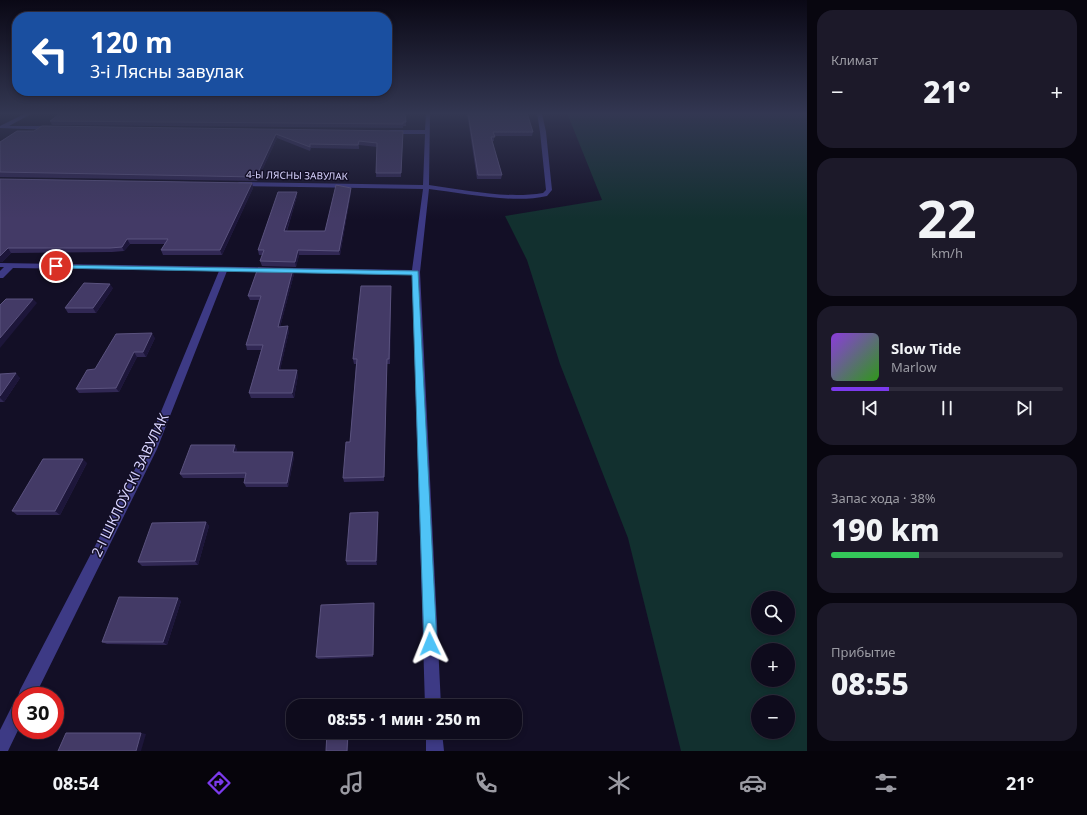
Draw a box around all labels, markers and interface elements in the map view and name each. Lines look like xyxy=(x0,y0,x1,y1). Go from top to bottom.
text: 120 m xyxy=(90,23,173,61)
icon: left xyxy=(24,28,76,80)
text: Климат xyxy=(831,51,878,69)
text: 3-і Лясны завулак xyxy=(90,59,244,83)
text: 21° xyxy=(923,71,971,112)
text: − xyxy=(831,76,844,106)
text: + xyxy=(1050,76,1063,106)
street label: 4-Ы ЛЯСНЫ ЗАВУЛАК xyxy=(246,167,349,183)
text: 22 xyxy=(917,182,977,253)
text: km/h xyxy=(931,244,963,262)
pin xyxy=(39,249,73,283)
icon: arrive xyxy=(45,255,67,277)
text: Slow Tide xyxy=(891,338,961,358)
text: Marlow xyxy=(891,358,937,376)
icon: previous xyxy=(859,397,881,419)
icon: pause xyxy=(936,397,958,419)
icon: next xyxy=(1013,397,1035,419)
street label: 2-І ШКЛОЎСКІ ЗАВУЛАК xyxy=(86,410,173,560)
text: Запас хода · 38% xyxy=(831,489,936,507)
text: 190 km xyxy=(831,509,940,550)
map controls xyxy=(751,591,795,739)
button: search xyxy=(751,591,795,635)
position arrow xyxy=(409,623,451,665)
button: + xyxy=(751,643,795,687)
text: Прибытие xyxy=(831,643,895,661)
text: 08:55 xyxy=(831,663,909,704)
speed limit sign: 30 xyxy=(12,687,64,739)
button: − xyxy=(751,695,795,739)
text: 08:55 · 1 мин · 250 m xyxy=(327,709,481,729)
icon: directions xyxy=(205,769,233,797)
icon: music xyxy=(338,769,366,797)
icon: phone xyxy=(472,769,500,797)
icon: climate xyxy=(605,769,633,797)
icon: car xyxy=(739,769,767,797)
icon: filters xyxy=(872,769,900,797)
text: 08:54 xyxy=(53,771,99,795)
text: 21° xyxy=(1006,771,1034,795)

